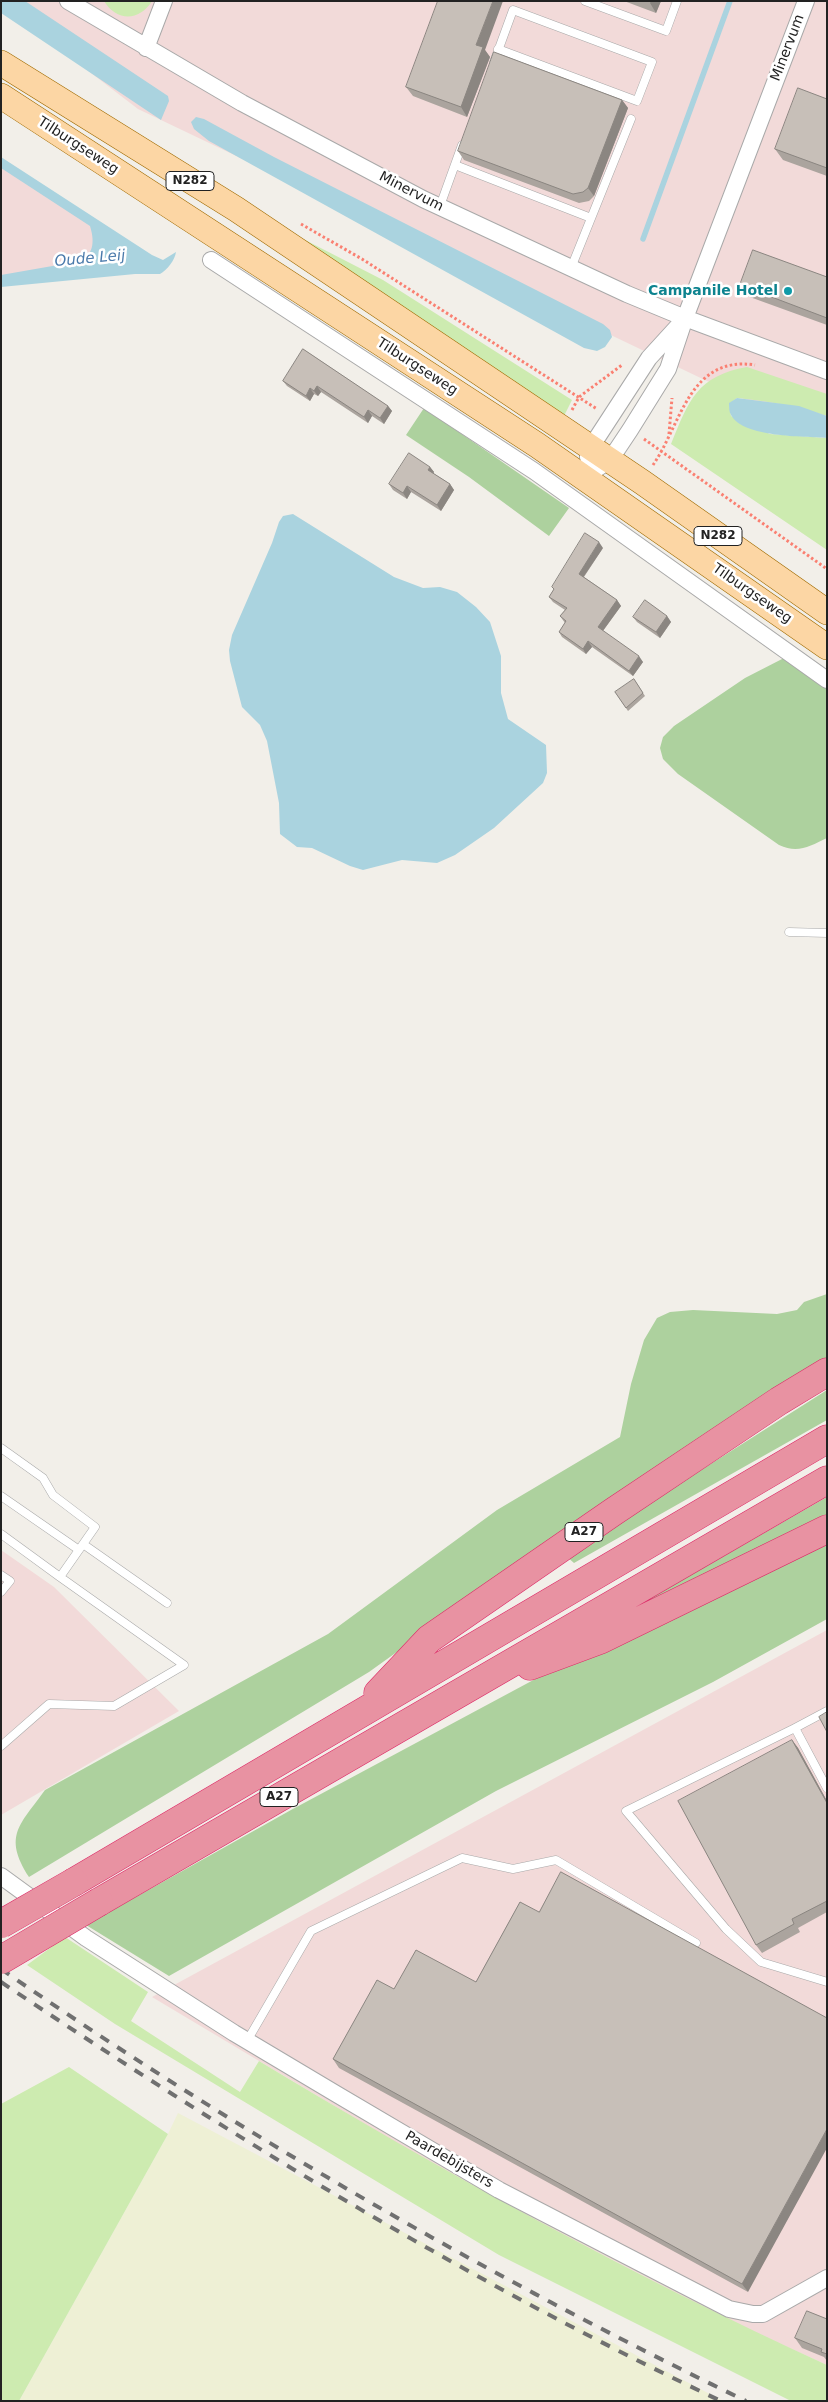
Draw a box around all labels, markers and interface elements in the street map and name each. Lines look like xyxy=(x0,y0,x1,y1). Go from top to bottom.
street label: Minervum xyxy=(768,12,808,84)
street label: Tilburgseweg xyxy=(34,114,122,178)
street label: Minervum xyxy=(376,169,446,215)
road number: N282 xyxy=(166,172,214,190)
water label: Oude Leij xyxy=(54,247,126,271)
place label: Campanile Hotel xyxy=(648,283,778,299)
marker: Campanile Hotel xyxy=(782,285,794,297)
street label: Tilburgseweg xyxy=(373,335,461,399)
road number: N282 xyxy=(694,526,742,546)
street label: Tilburgseweg xyxy=(709,560,795,628)
road number: A27 xyxy=(565,1522,603,1541)
road number: A27 xyxy=(260,1788,298,1806)
street label: Paardebijsters xyxy=(402,2128,496,2192)

